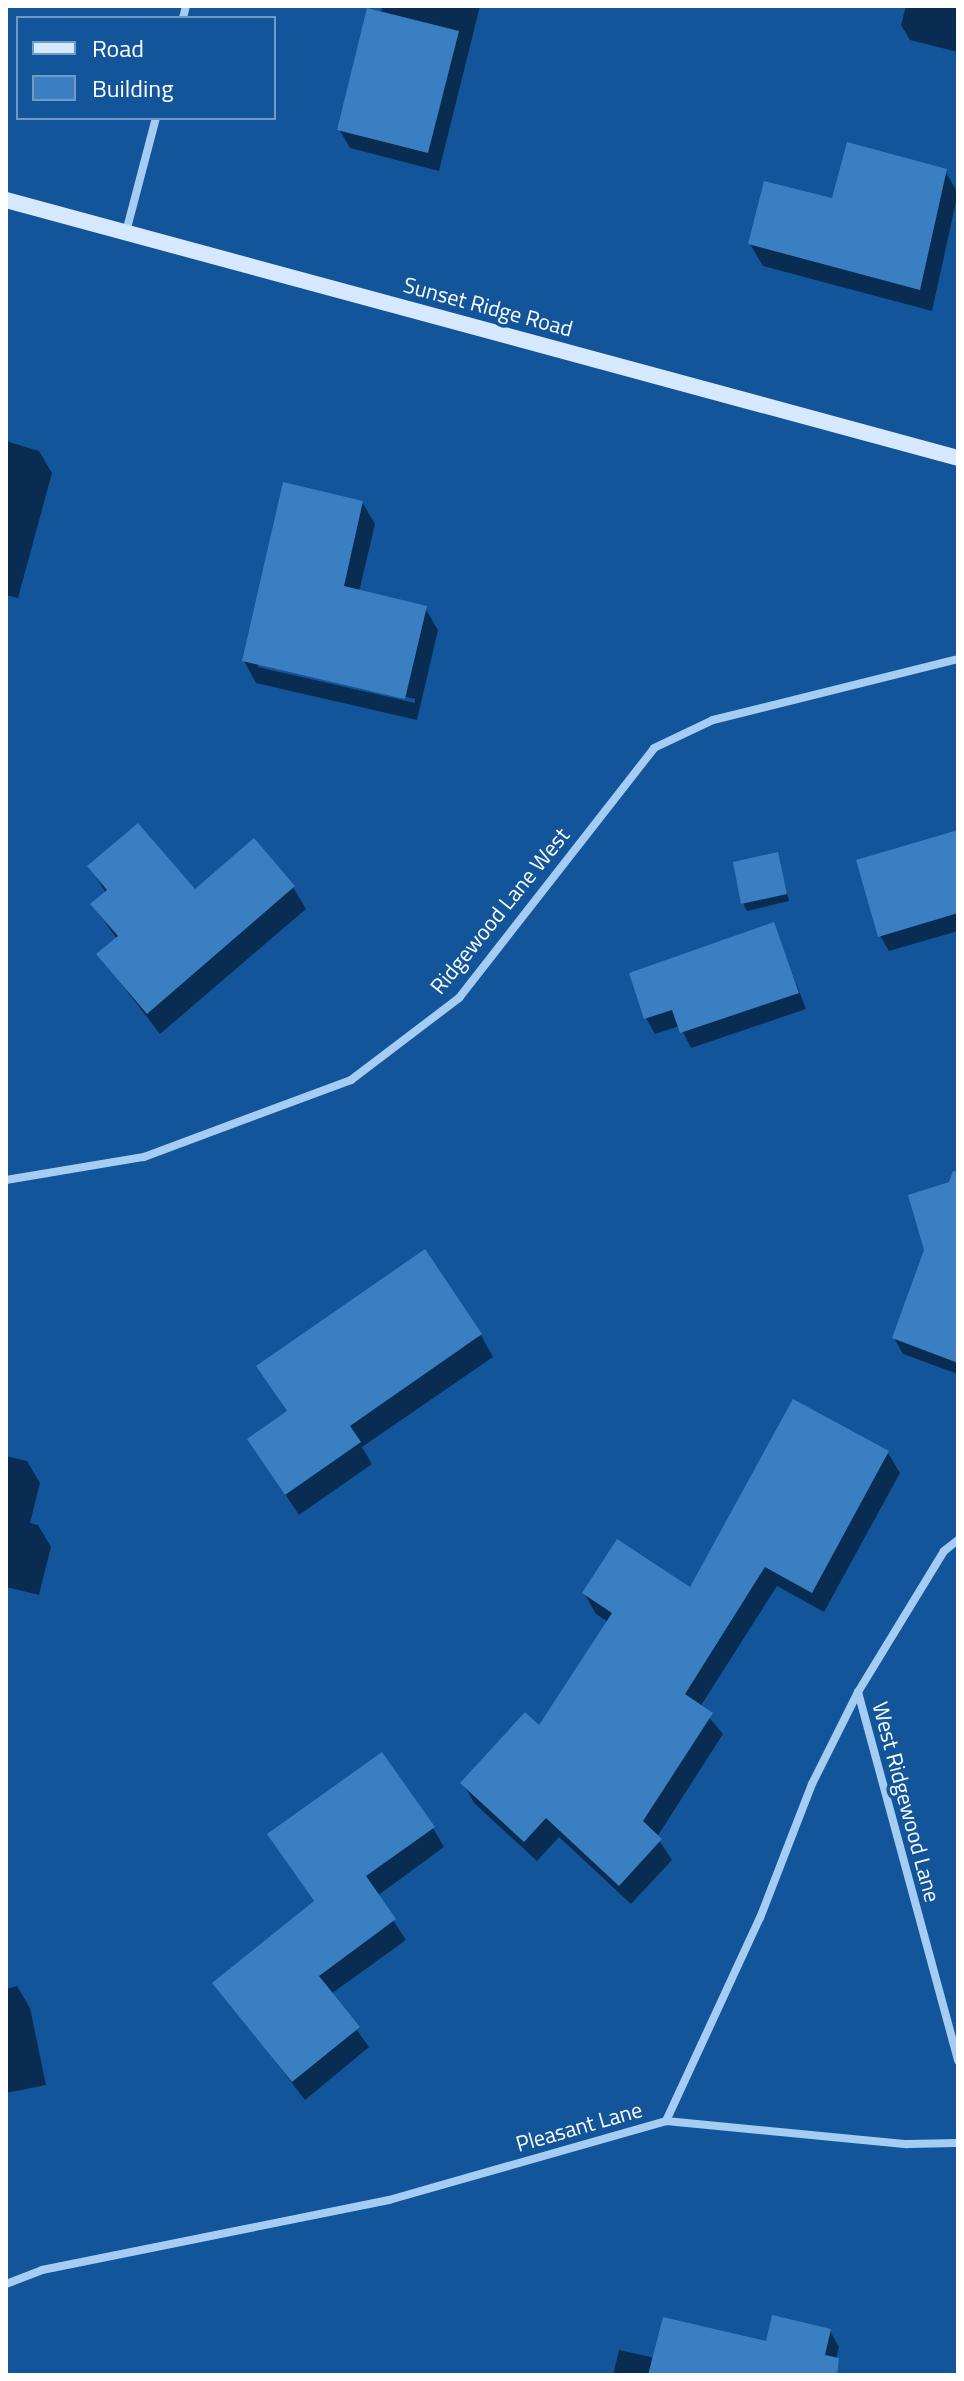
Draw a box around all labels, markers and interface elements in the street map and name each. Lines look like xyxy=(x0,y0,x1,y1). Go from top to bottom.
legend xyxy=(16,16,276,120)
text: Road xyxy=(92,30,144,66)
text: Building xyxy=(92,70,174,106)
street label: Sunset Ridge Road xyxy=(400,272,576,342)
street label: Ridgewood Lane West xyxy=(425,823,575,999)
street label: West Ridgewood Lane xyxy=(867,1699,945,1905)
street label: Pleasant Lane xyxy=(513,2096,645,2158)

